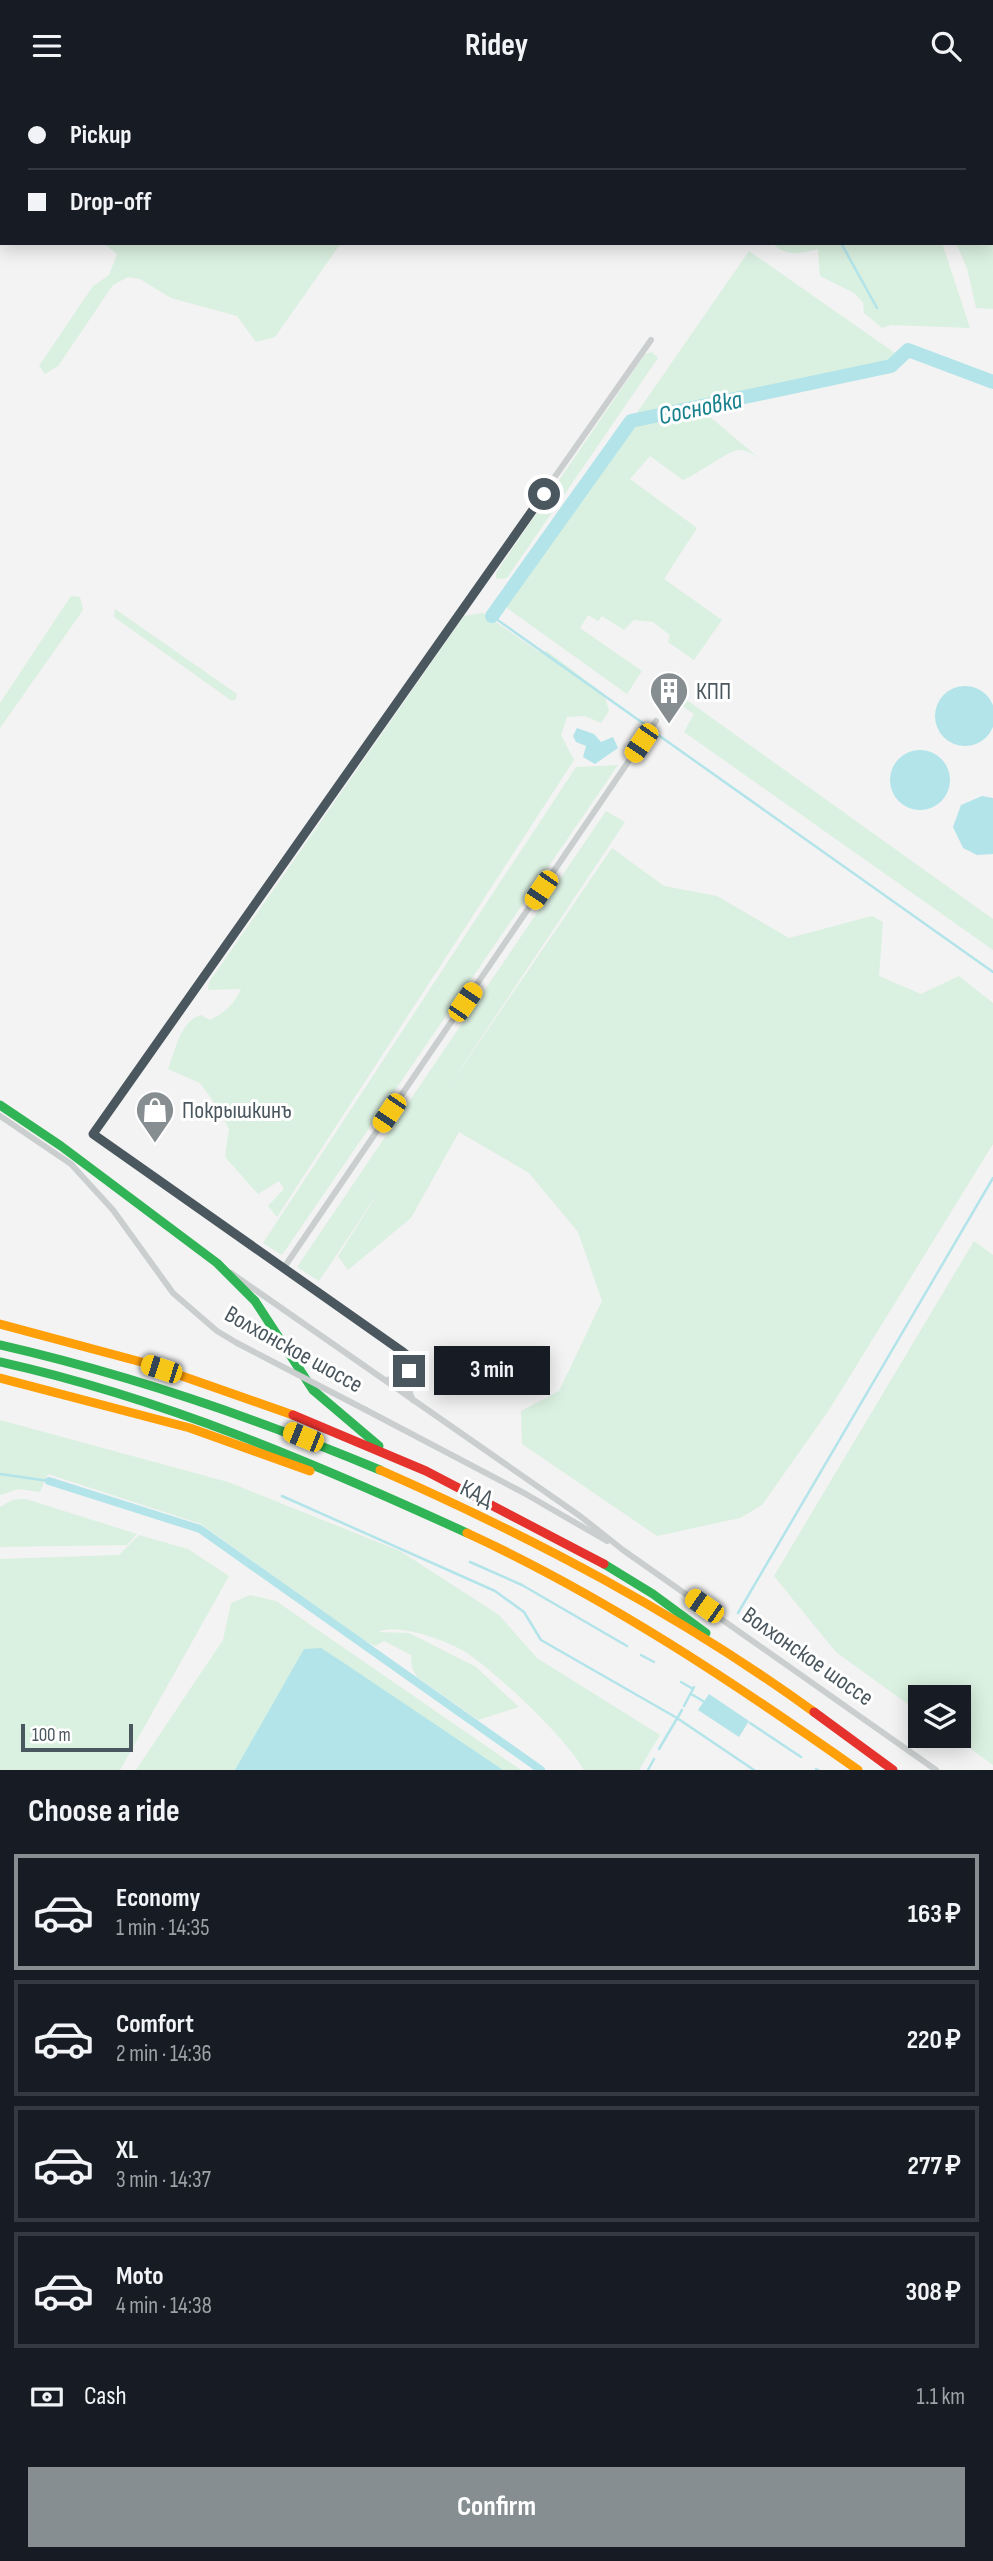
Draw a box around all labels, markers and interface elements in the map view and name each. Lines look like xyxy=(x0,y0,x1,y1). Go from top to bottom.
text: Ridey xyxy=(465,26,528,65)
icon: menu xyxy=(28,27,66,65)
icon: search xyxy=(927,27,965,65)
text: Pickup xyxy=(70,120,132,151)
text: Drop-off xyxy=(70,187,151,218)
water label: Сосновка xyxy=(656,384,745,432)
route start xyxy=(528,478,560,510)
building icon: КПП xyxy=(648,670,690,725)
place label: КПП xyxy=(696,677,731,706)
car xyxy=(621,720,662,766)
car xyxy=(521,867,562,913)
car xyxy=(445,979,486,1025)
shop icon: Покрышкинъ xyxy=(134,1089,176,1144)
car xyxy=(369,1090,410,1136)
place label: Покрышкинъ xyxy=(182,1096,292,1125)
street label: Волхонское шоссе xyxy=(220,1300,368,1399)
callout: 3 min xyxy=(434,1347,549,1395)
car xyxy=(138,1353,185,1385)
route end xyxy=(393,1355,425,1387)
text: 3 min xyxy=(470,1356,514,1384)
car xyxy=(280,1419,327,1455)
street label: КАД xyxy=(456,1473,498,1514)
car xyxy=(681,1585,728,1627)
street label: Волхонское шоссе xyxy=(737,1601,879,1712)
map controls xyxy=(908,1685,971,1748)
button: layers xyxy=(908,1685,971,1748)
scale bar xyxy=(21,1721,133,1753)
text: 100 m xyxy=(32,1724,71,1747)
text: Choose a ride xyxy=(28,1792,180,1831)
icon: car xyxy=(32,1881,95,1944)
text: Economy xyxy=(116,1883,200,1914)
text: 163 ₽ xyxy=(908,1899,961,1930)
text: 1 min · 14:35 xyxy=(116,1914,209,1942)
icon: car xyxy=(32,2007,95,2070)
text: Comfort xyxy=(116,2009,194,2040)
text: 220 ₽ xyxy=(907,2025,961,2056)
text: 2 min · 14:36 xyxy=(116,2040,212,2068)
icon: car xyxy=(32,2133,95,2196)
text: XL xyxy=(116,2135,138,2166)
text: 277 ₽ xyxy=(908,2151,961,2182)
text: 3 min · 14:37 xyxy=(116,2166,211,2194)
icon: car xyxy=(32,2259,95,2322)
text: Moto xyxy=(116,2261,164,2292)
text: 308 ₽ xyxy=(906,2277,961,2308)
text: 4 min · 14:38 xyxy=(116,2292,212,2320)
icon: cash xyxy=(28,2378,66,2416)
text: Cash xyxy=(84,2381,127,2412)
text: 1.1 km xyxy=(916,2383,965,2411)
button: Confirm xyxy=(28,2467,965,2547)

